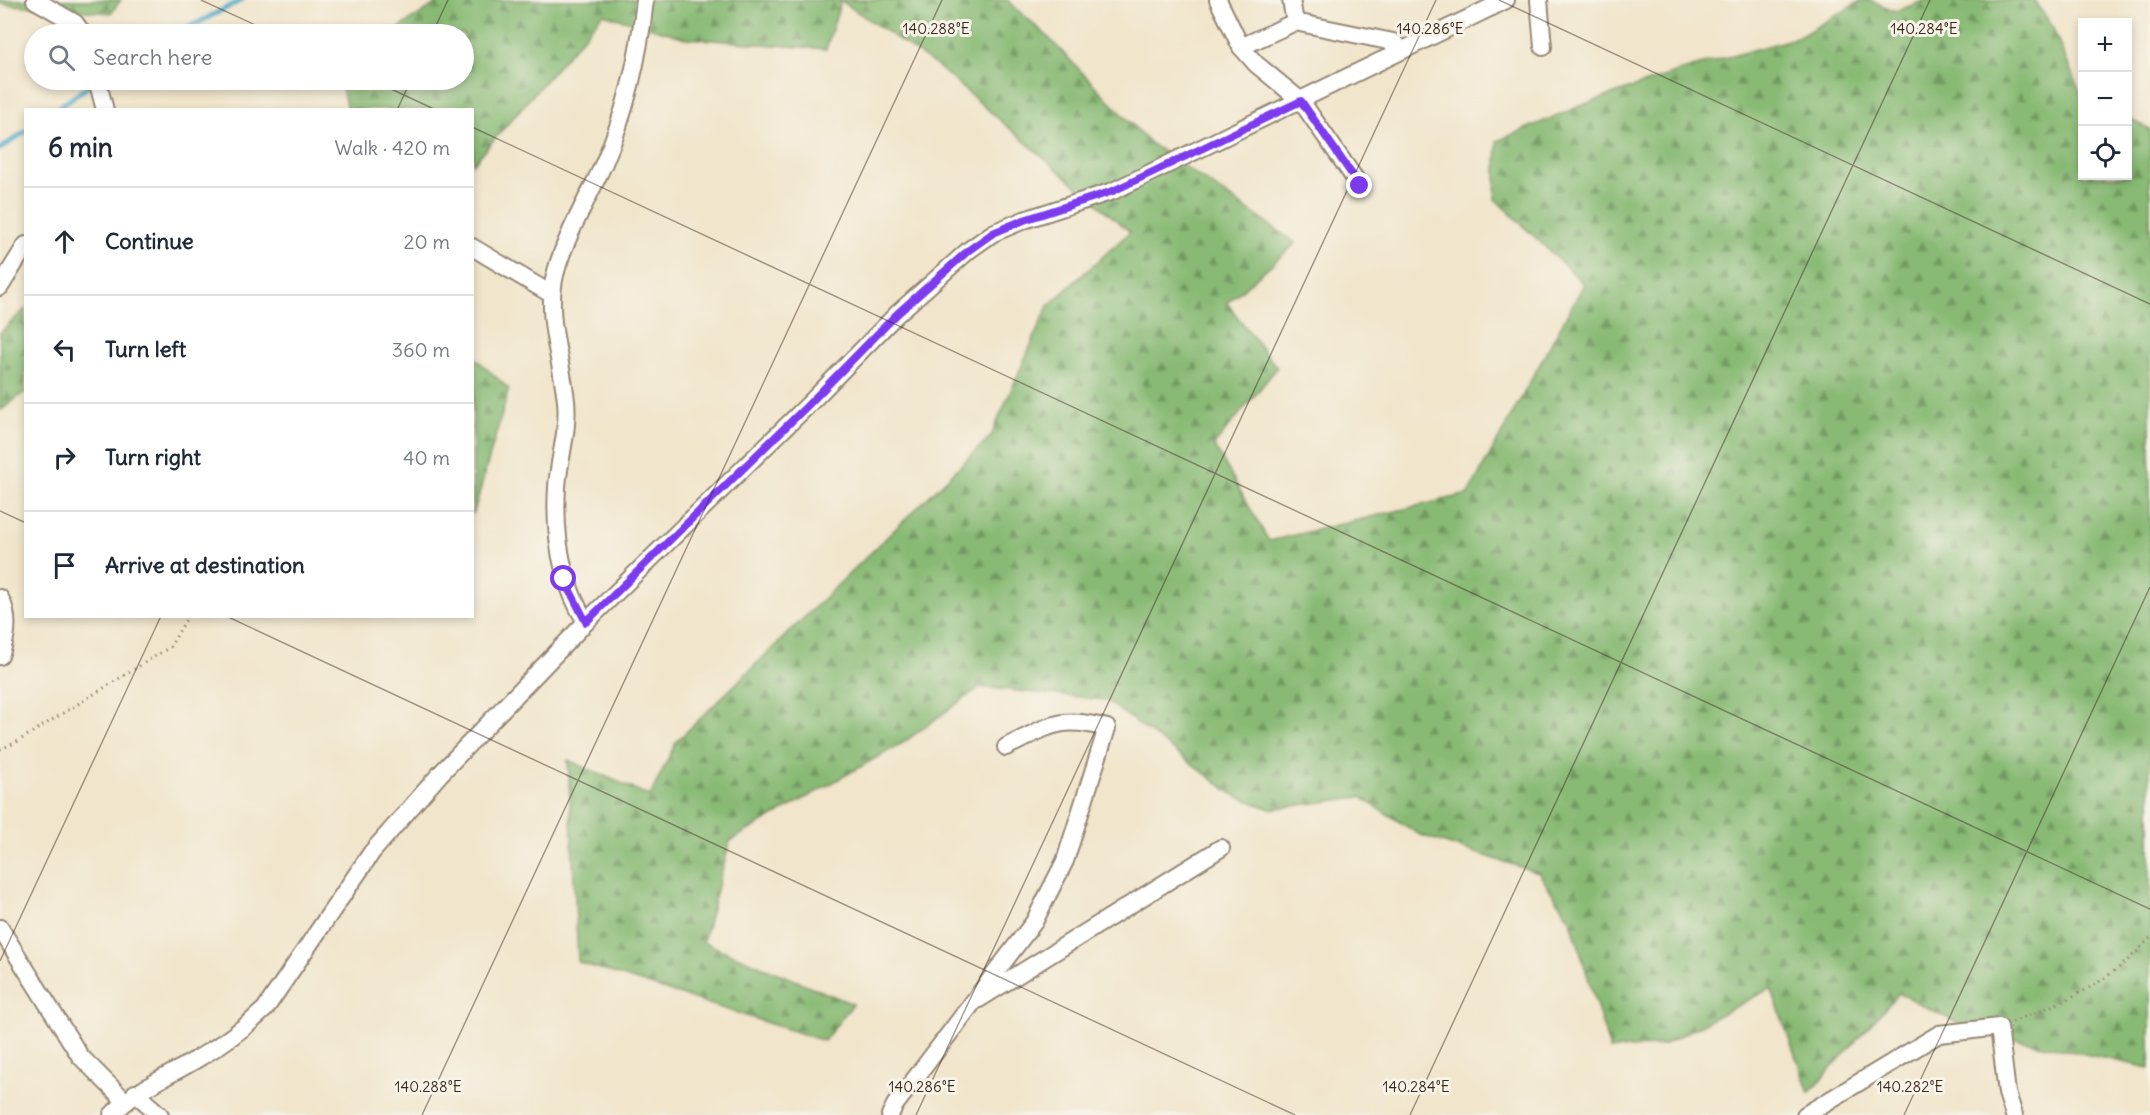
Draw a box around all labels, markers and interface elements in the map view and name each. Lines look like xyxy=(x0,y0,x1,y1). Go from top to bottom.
map controls xyxy=(2078,18,2132,180)
button: + xyxy=(2078,18,2132,72)
text: 140.288°E xyxy=(903,19,970,38)
text: 140.286°E xyxy=(1397,19,1464,38)
text: 140.284°E xyxy=(1891,19,1958,38)
search box xyxy=(24,24,474,90)
icon: search xyxy=(45,41,78,74)
text: Search here xyxy=(93,43,212,71)
button: − xyxy=(2078,72,2132,126)
button: locate xyxy=(2078,126,2132,180)
text: 6 min xyxy=(48,131,113,164)
text: Walk · 420 m xyxy=(334,135,450,160)
route end xyxy=(1346,172,1372,198)
icon: ahead xyxy=(48,225,81,258)
text: Continue xyxy=(105,227,194,255)
text: 20 m xyxy=(404,229,450,254)
icon: left xyxy=(48,333,81,366)
text: Turn left xyxy=(105,335,186,363)
text: 360 m xyxy=(392,337,450,362)
icon: right xyxy=(48,441,81,474)
text: Turn right xyxy=(105,443,201,471)
text: 40 m xyxy=(403,445,450,470)
icon: arrive xyxy=(48,549,81,582)
text: Arrive at destination xyxy=(105,551,305,579)
route start xyxy=(550,565,576,591)
text: 140.288°E xyxy=(395,1077,462,1096)
text: 140.286°E xyxy=(889,1077,956,1096)
text: 140.284°E xyxy=(1383,1077,1450,1096)
text: 140.282°E xyxy=(1877,1077,1943,1096)

